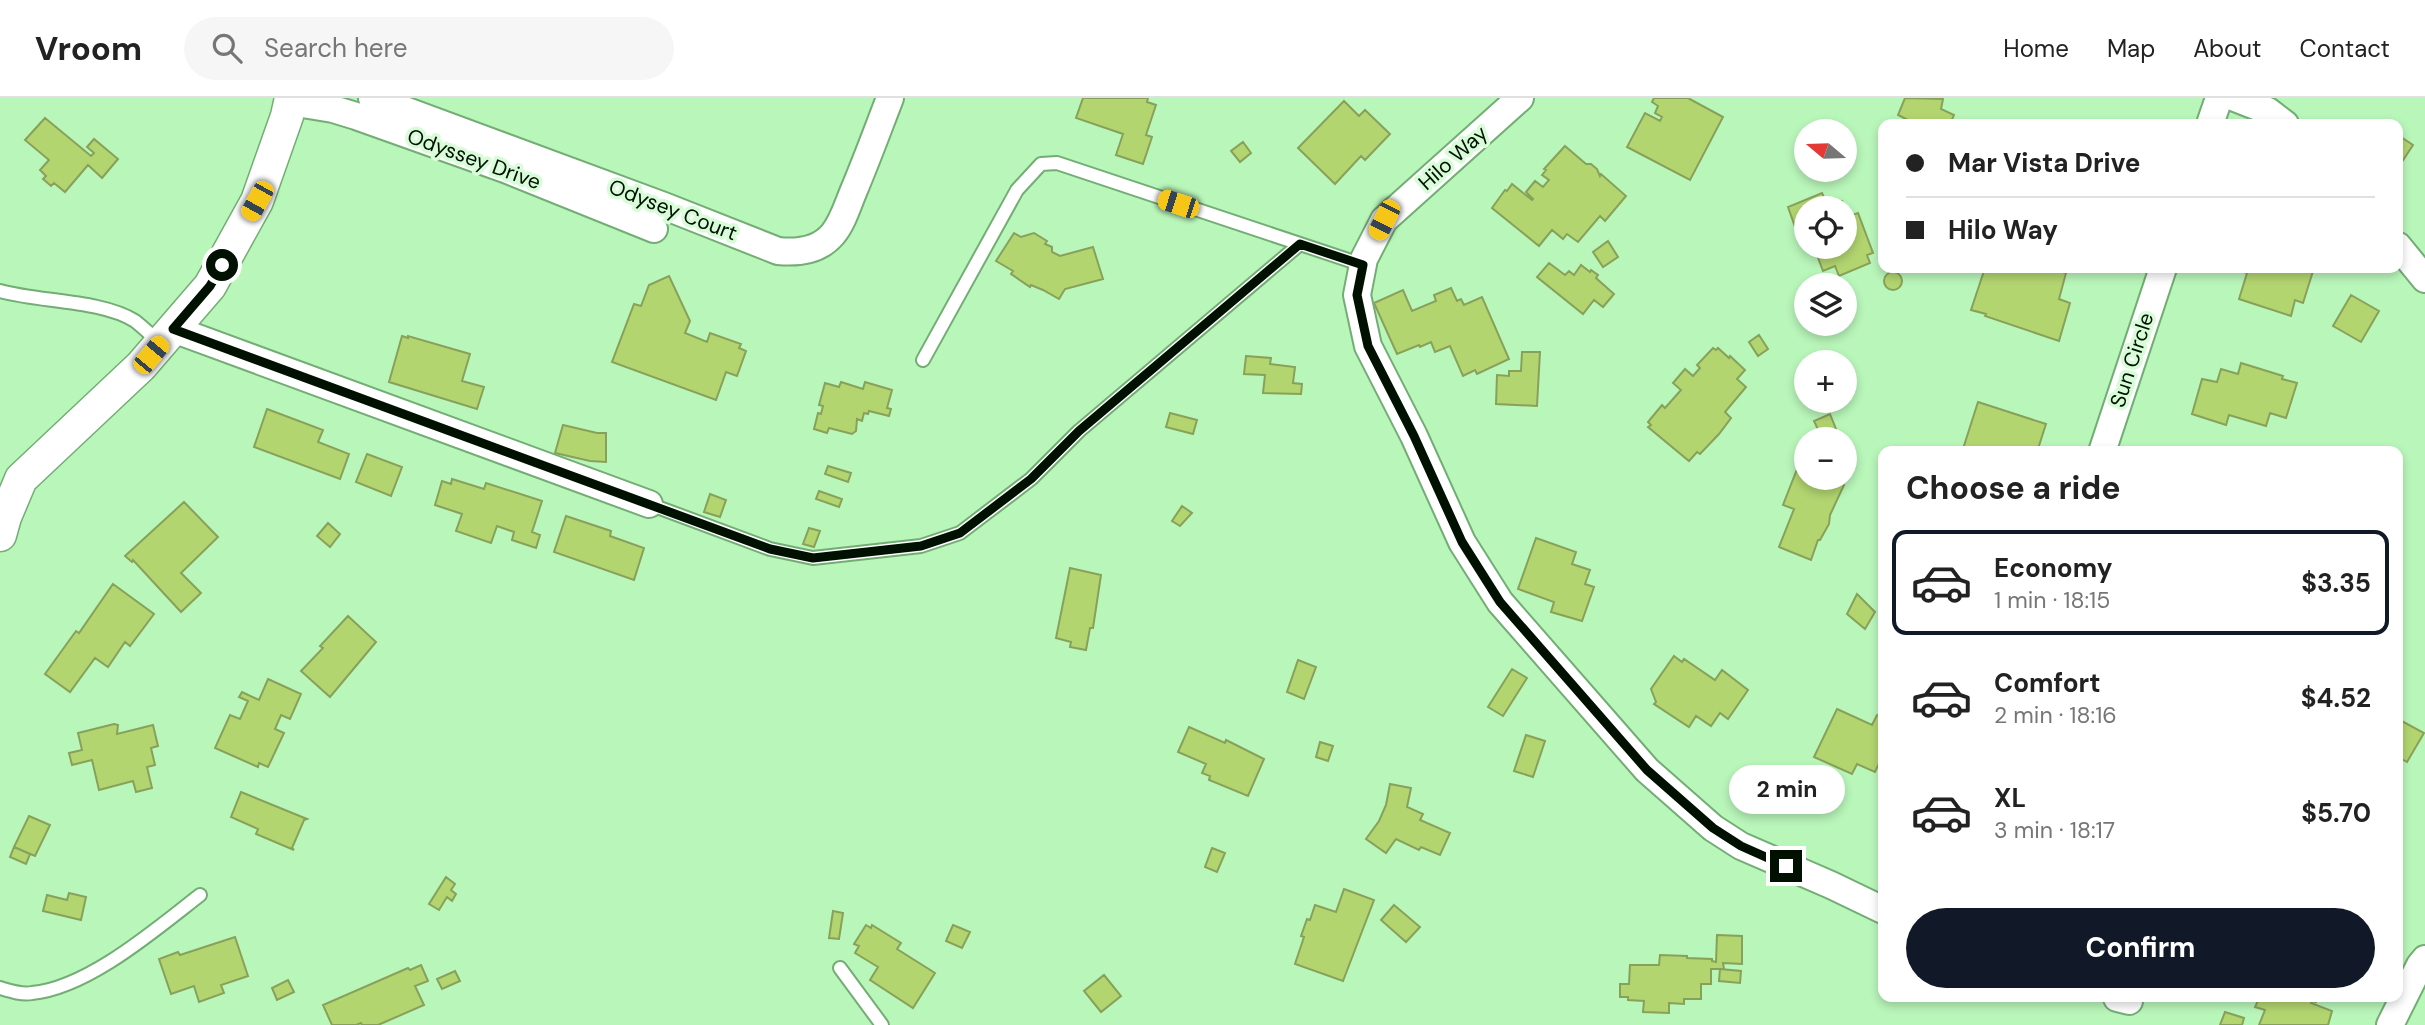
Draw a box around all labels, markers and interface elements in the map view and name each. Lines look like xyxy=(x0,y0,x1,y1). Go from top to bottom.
search box xyxy=(184,17,674,80)
text: Vroom xyxy=(35,27,142,70)
icon: search xyxy=(208,29,246,67)
text: Search here xyxy=(264,31,408,65)
text: Home xyxy=(2003,33,2069,64)
text: Map xyxy=(2107,33,2155,64)
text: About xyxy=(2193,33,2262,64)
text: Contact xyxy=(2300,33,2390,64)
street label: Hilo Way xyxy=(1412,119,1494,197)
north arrow xyxy=(1794,119,1857,182)
map controls xyxy=(1794,119,1857,490)
street label: Odyssey Drive xyxy=(403,122,545,196)
text: Mar Vista Drive xyxy=(1948,146,2140,180)
street label: Odysey Court xyxy=(605,173,741,247)
car xyxy=(238,178,277,224)
car xyxy=(1155,188,1202,220)
button: locate xyxy=(1794,196,1857,259)
car xyxy=(1366,197,1403,243)
text: Hilo Way xyxy=(1948,213,2058,247)
route start xyxy=(206,249,238,281)
button: layers xyxy=(1794,273,1857,336)
street label: Sun Circle xyxy=(2104,309,2160,411)
car xyxy=(130,332,173,378)
button: + xyxy=(1794,350,1857,413)
button: − xyxy=(1794,427,1857,490)
text: Choose a ride xyxy=(1906,467,2121,509)
icon: car xyxy=(1910,551,1973,614)
text: Economy xyxy=(1994,551,2112,585)
text: $3.35 xyxy=(2301,566,2371,600)
text: 1 min · 18:15 xyxy=(1994,585,2110,615)
icon: car xyxy=(1910,666,1973,729)
text: Comfort xyxy=(1994,666,2100,700)
text: $4.52 xyxy=(2301,681,2371,715)
text: 2 min · 18:16 xyxy=(1994,700,2117,730)
callout: 2 min xyxy=(1728,764,1844,814)
text: 2 min xyxy=(1757,774,1817,804)
icon: car xyxy=(1910,781,1973,844)
text: XL xyxy=(1994,781,2026,815)
text: $5.70 xyxy=(2301,796,2371,830)
text: 3 min · 18:17 xyxy=(1994,815,2115,845)
route end xyxy=(1770,850,1802,882)
button: Confirm xyxy=(1906,908,2375,988)

